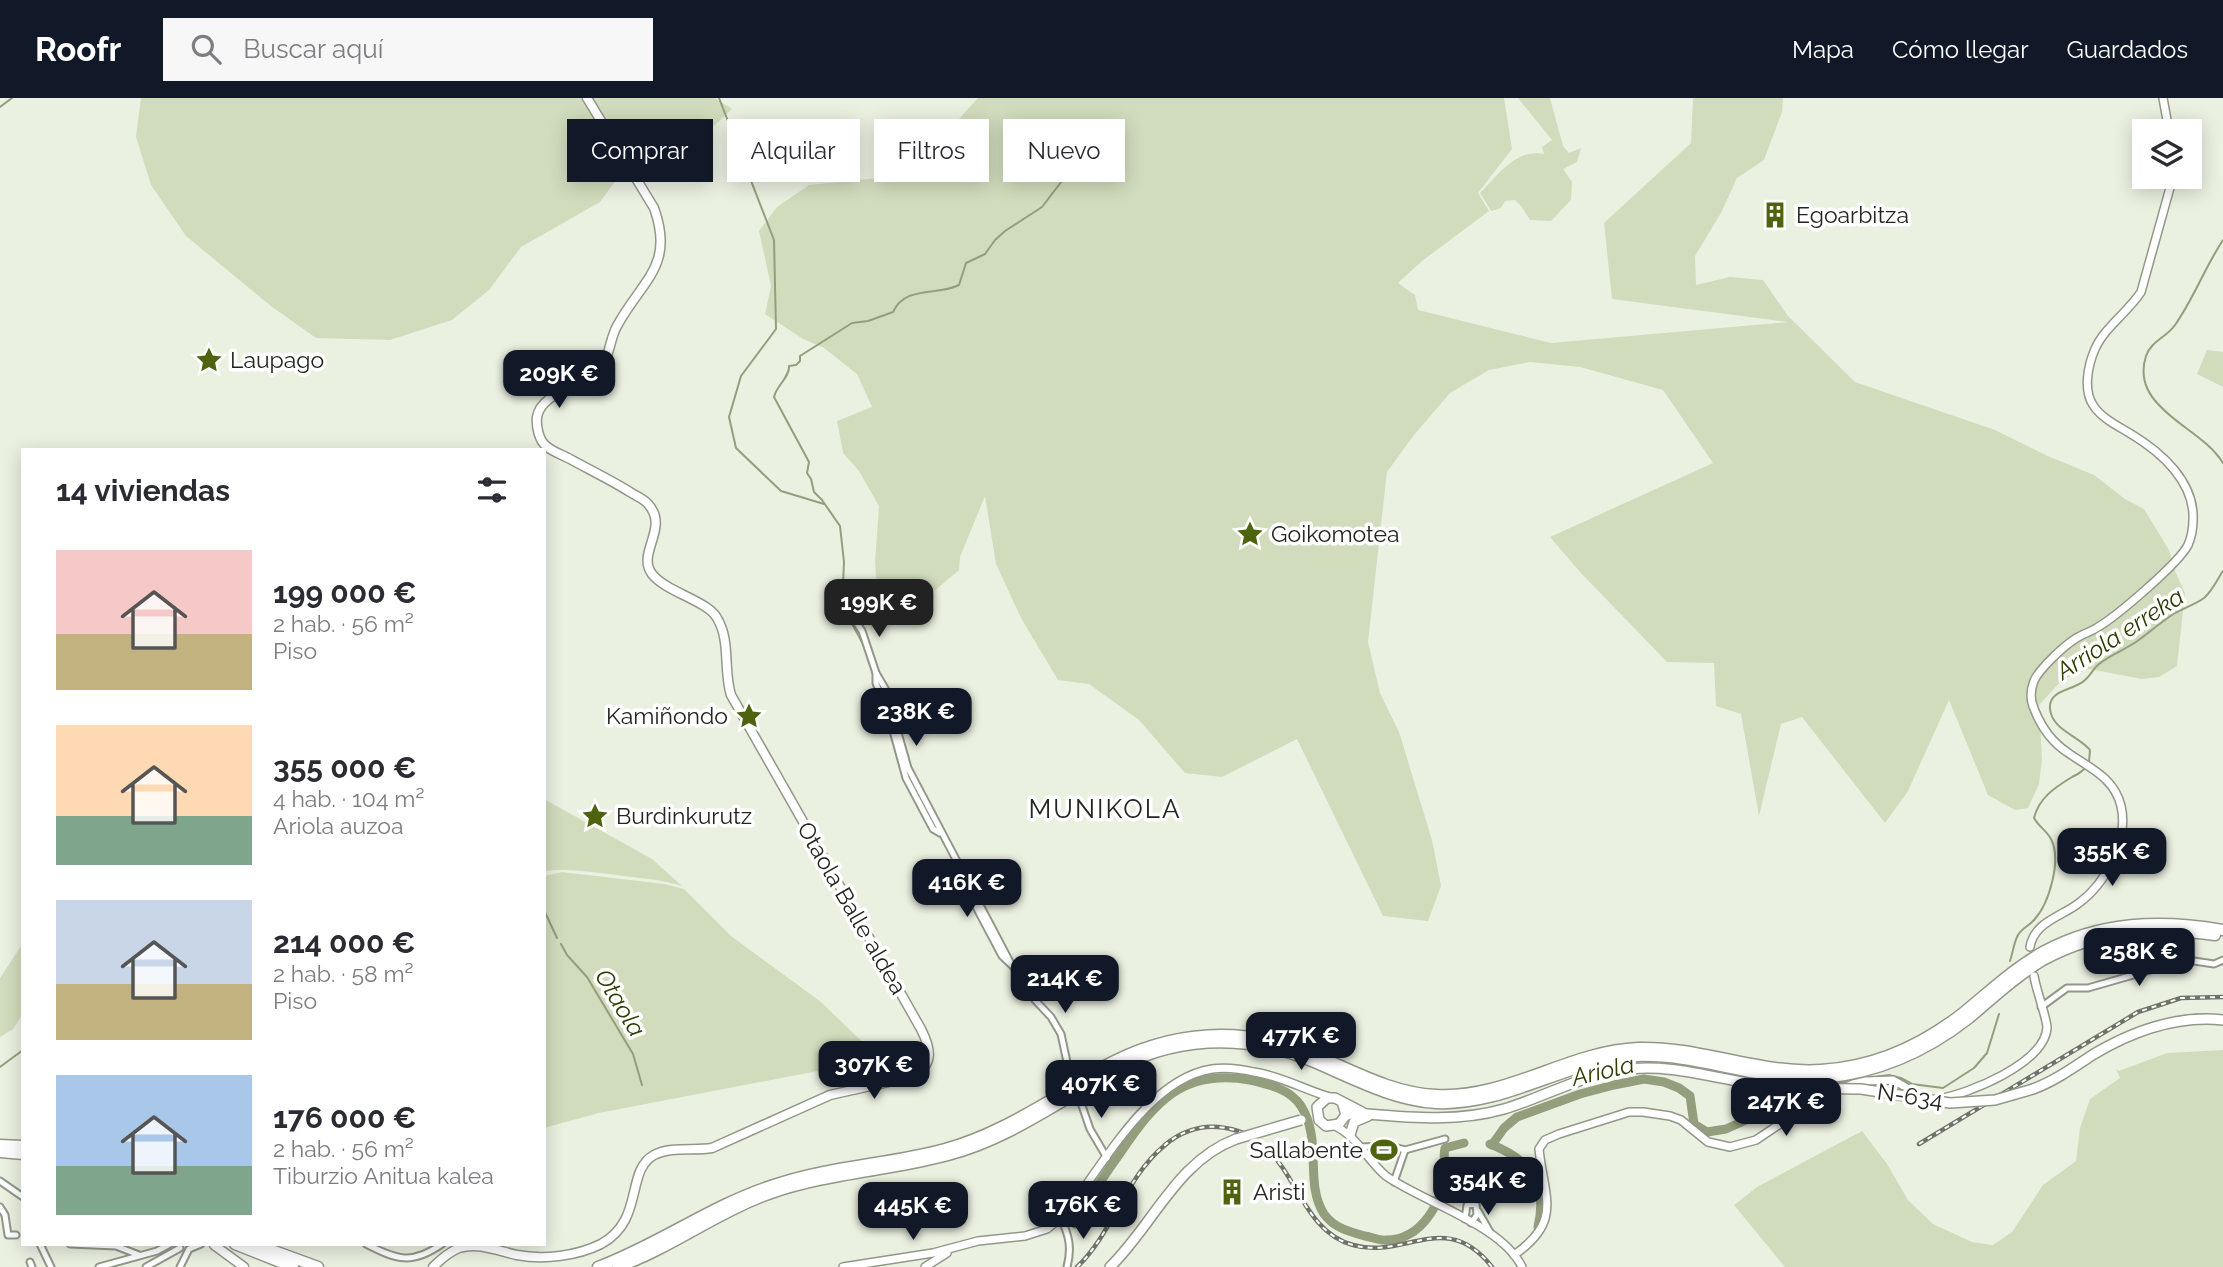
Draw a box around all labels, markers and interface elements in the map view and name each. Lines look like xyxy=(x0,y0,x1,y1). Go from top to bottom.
search box xyxy=(163,18,653,81)
text: Roofr xyxy=(35,30,121,69)
icon: search xyxy=(187,30,225,68)
text: Buscar aquí xyxy=(243,34,383,64)
text: Mapa xyxy=(1792,35,1854,64)
text: Cómo llegar xyxy=(1892,35,2029,64)
text: Guardados xyxy=(2067,35,2188,64)
chip: Comprar xyxy=(567,119,713,182)
chip: Alquilar xyxy=(727,119,860,182)
chip: Filtros xyxy=(874,119,989,182)
chip: Nuevo xyxy=(1003,119,1125,182)
map controls xyxy=(2132,119,2202,189)
button: layers xyxy=(2132,119,2202,189)
building icon: Egoarbitza xyxy=(1760,200,1790,230)
place label: Egoarbitza xyxy=(1796,201,1909,228)
place icon: Laupago xyxy=(194,345,224,375)
place label: Laupago xyxy=(230,346,324,373)
pin: 209K € xyxy=(502,350,616,410)
text: 209K € xyxy=(519,359,599,386)
icon: filters xyxy=(473,471,511,509)
text: 14 viviendas xyxy=(56,473,230,508)
place icon: Goikomotea xyxy=(1235,519,1265,549)
place label: Goikomotea xyxy=(1271,520,1400,547)
text: 199 000 € xyxy=(273,575,417,610)
icon: home xyxy=(112,578,196,662)
pin: 199K € xyxy=(822,580,936,639)
water label: Arriola erreka xyxy=(2049,582,2189,687)
text: 199K € xyxy=(840,588,918,615)
text: 2 hab. · 56 m² xyxy=(273,610,414,637)
text: Piso xyxy=(273,637,317,664)
pin: 238K € xyxy=(859,688,973,748)
text: 238K € xyxy=(877,697,955,724)
place icon: Kamiñondo xyxy=(734,701,764,731)
place label: Kamiñondo xyxy=(606,702,728,729)
text: 355 000 € xyxy=(273,750,417,785)
icon: home xyxy=(112,753,196,837)
text: 4 hab. · 104 m² xyxy=(273,785,424,812)
district label: MUNIKOLA xyxy=(1029,794,1181,824)
place icon: Burdinkurutz xyxy=(580,801,610,831)
place label: Burdinkurutz xyxy=(616,802,752,829)
text: Ariola auzoa xyxy=(273,812,403,839)
street label: Otaola Balle aldea xyxy=(792,817,913,999)
pin: 355K € xyxy=(2055,828,2169,888)
text: 355K € xyxy=(2073,837,2151,864)
pin: 416K € xyxy=(910,860,1024,919)
text: 416K € xyxy=(928,868,1006,895)
text: 214 000 € xyxy=(273,925,415,960)
icon: home xyxy=(112,928,196,1012)
pin: 258K € xyxy=(2082,928,2196,988)
text: 258K € xyxy=(2100,937,2178,964)
pin: 214K € xyxy=(1008,956,1122,1015)
text: 2 hab. · 58 m² xyxy=(273,960,414,987)
water label: Otaola xyxy=(589,964,652,1042)
text: 214K € xyxy=(1027,964,1103,991)
text: Piso xyxy=(273,987,317,1014)
pin: 477K € xyxy=(1244,1012,1358,1072)
text: 477K € xyxy=(1262,1021,1340,1048)
pin: 307K € xyxy=(817,1042,931,1101)
water label: Ariola xyxy=(1567,1049,1637,1092)
text: 307K € xyxy=(835,1050,913,1077)
pin: 407K € xyxy=(1044,1060,1158,1120)
text: 407K € xyxy=(1061,1069,1141,1096)
street label: N-634 xyxy=(1875,1078,1945,1113)
pin: 247K € xyxy=(1729,1079,1843,1138)
text: 247K € xyxy=(1747,1087,1825,1114)
text: 176 000 € xyxy=(273,1100,416,1135)
icon: home xyxy=(112,1103,196,1187)
text: 2 hab. · 56 m² xyxy=(273,1135,414,1162)
sports icon: Sallabente xyxy=(1369,1135,1399,1165)
place label: Sallabente xyxy=(1249,1136,1363,1163)
pin: 354K € xyxy=(1431,1158,1545,1217)
text: Tiburzio Anitua kalea xyxy=(273,1162,494,1189)
text: 354K € xyxy=(1449,1166,1527,1193)
building icon: Aristi xyxy=(1217,1177,1247,1207)
place label: Aristi xyxy=(1253,1178,1305,1205)
pin: 445K € xyxy=(856,1182,970,1242)
pin: 176K € xyxy=(1026,1182,1140,1241)
text: 176K € xyxy=(1044,1190,1122,1217)
text: 445K € xyxy=(874,1191,952,1218)

